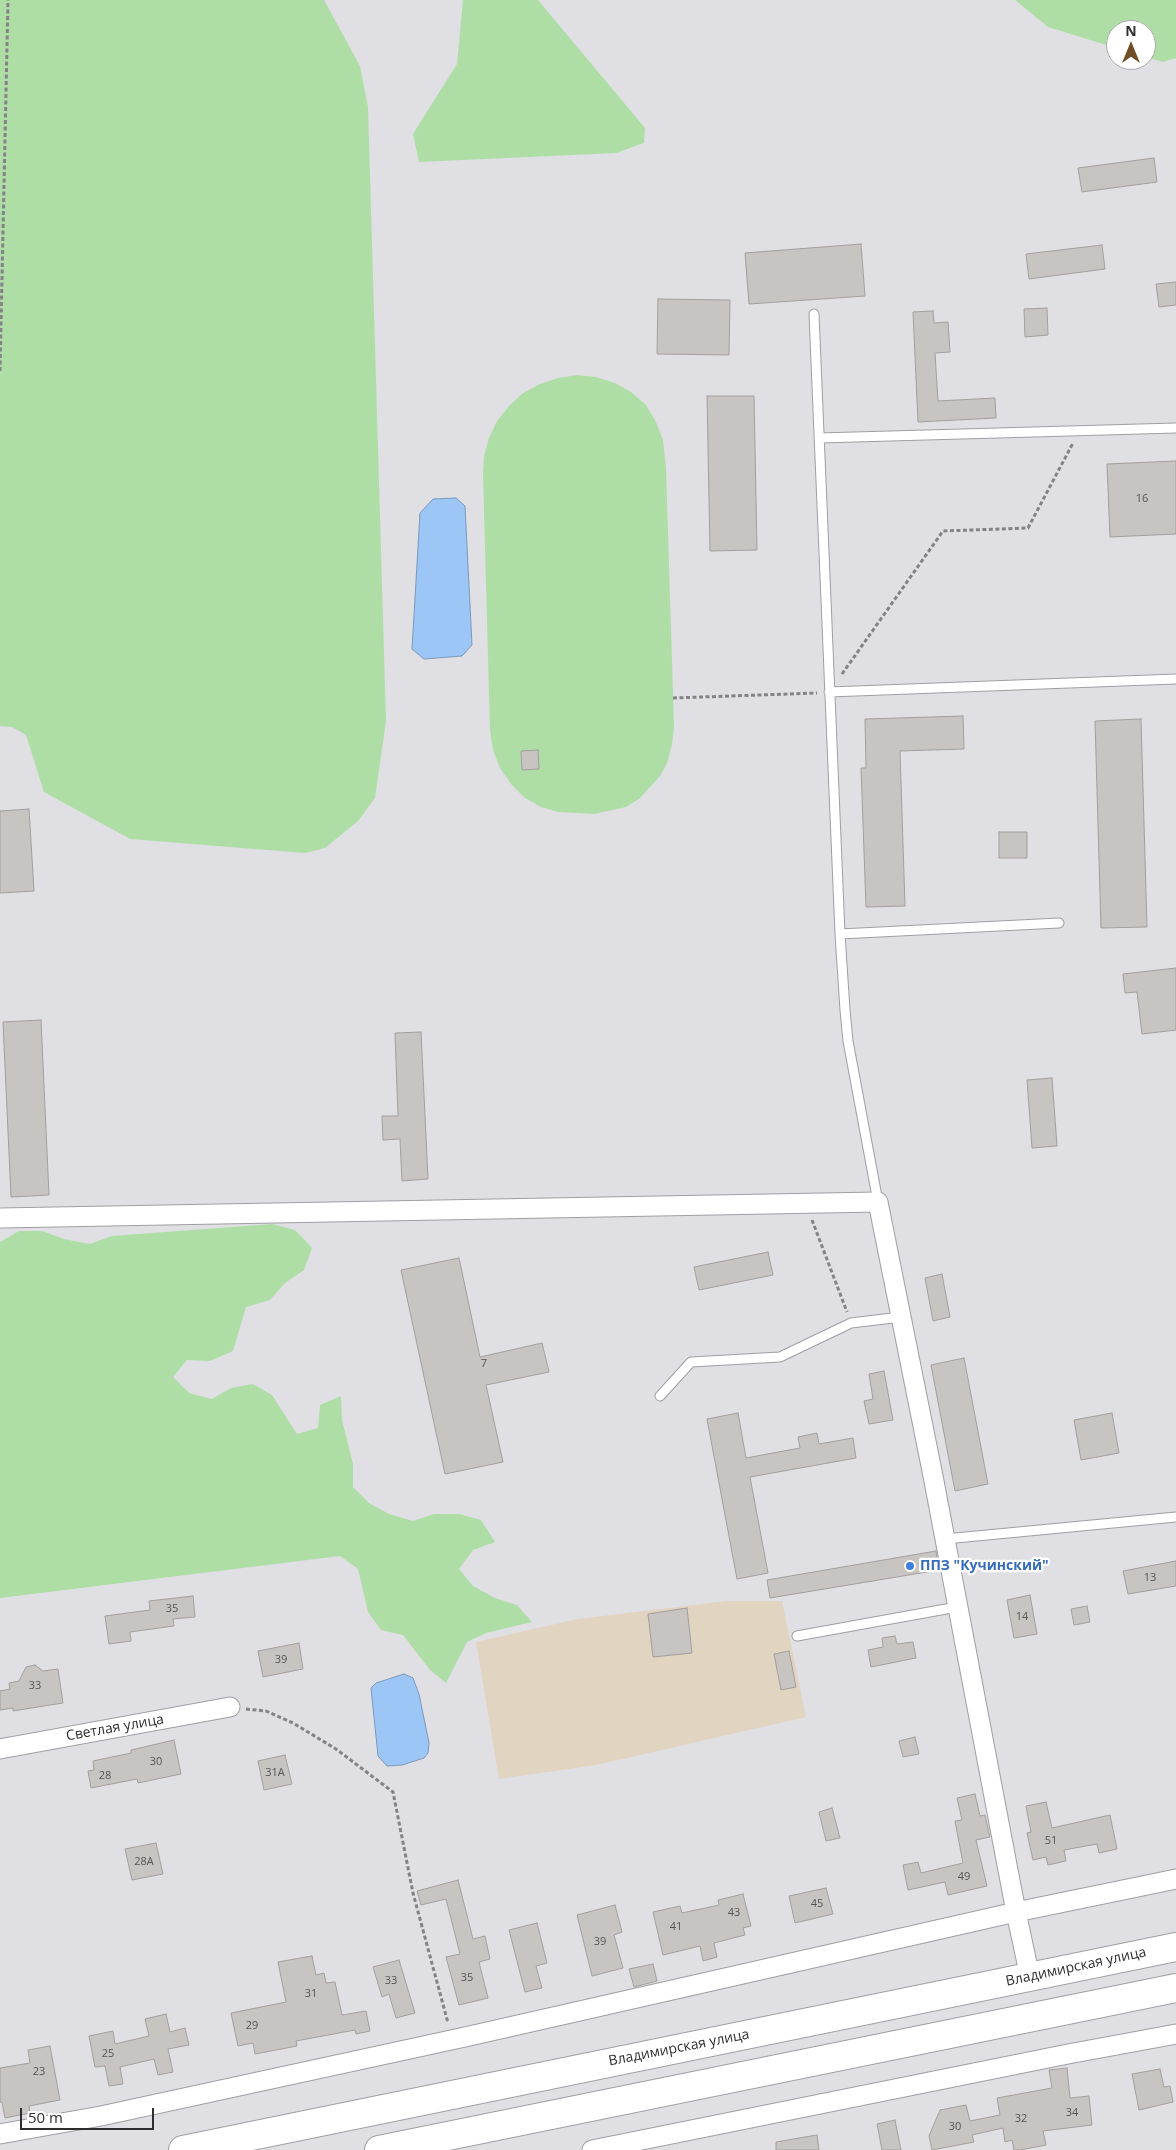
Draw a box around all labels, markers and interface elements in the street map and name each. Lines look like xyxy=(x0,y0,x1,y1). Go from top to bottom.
north arrow xyxy=(1106,20,1156,70)
text: N xyxy=(1125,21,1137,40)
house number: 16 xyxy=(1136,492,1148,506)
house number: 7 xyxy=(481,1357,487,1371)
place label: ППЗ "Кучинский" xyxy=(920,1558,1049,1574)
marker: ППЗ "Кучинский" xyxy=(904,1560,916,1572)
house number: 13 xyxy=(1144,1571,1156,1585)
house number: 35 xyxy=(166,1602,178,1616)
house number: 14 xyxy=(1016,1610,1028,1624)
house number: 39 xyxy=(275,1653,287,1667)
house number: 33 xyxy=(29,1679,41,1693)
street label: Светлая улица xyxy=(65,1711,165,1745)
house number: 30 xyxy=(150,1755,162,1769)
house number: 31А xyxy=(265,1766,285,1780)
house number: 28 xyxy=(99,1769,111,1783)
house number: 51 xyxy=(1045,1834,1057,1848)
house number: 28А xyxy=(134,1855,154,1869)
house number: 49 xyxy=(958,1870,970,1884)
house number: 45 xyxy=(811,1897,823,1911)
house number: 43 xyxy=(728,1906,740,1920)
house number: 41 xyxy=(670,1920,682,1934)
house number: 39 xyxy=(594,1935,606,1949)
street label: Владимирская улица xyxy=(1004,1944,1148,1990)
house number: 35 xyxy=(461,1971,473,1985)
house number: 33 xyxy=(385,1974,397,1988)
house number: 31 xyxy=(305,1987,317,2001)
house number: 29 xyxy=(246,2019,258,2033)
street label: Владимирская улица xyxy=(607,2026,751,2070)
house number: 25 xyxy=(102,2047,114,2061)
house number: 23 xyxy=(33,2065,45,2079)
scale bar xyxy=(22,2098,156,2130)
house number: 34 xyxy=(1066,2106,1078,2120)
text: 50 m xyxy=(28,2107,63,2127)
house number: 32 xyxy=(1015,2112,1027,2126)
house number: 30 xyxy=(949,2120,961,2134)

